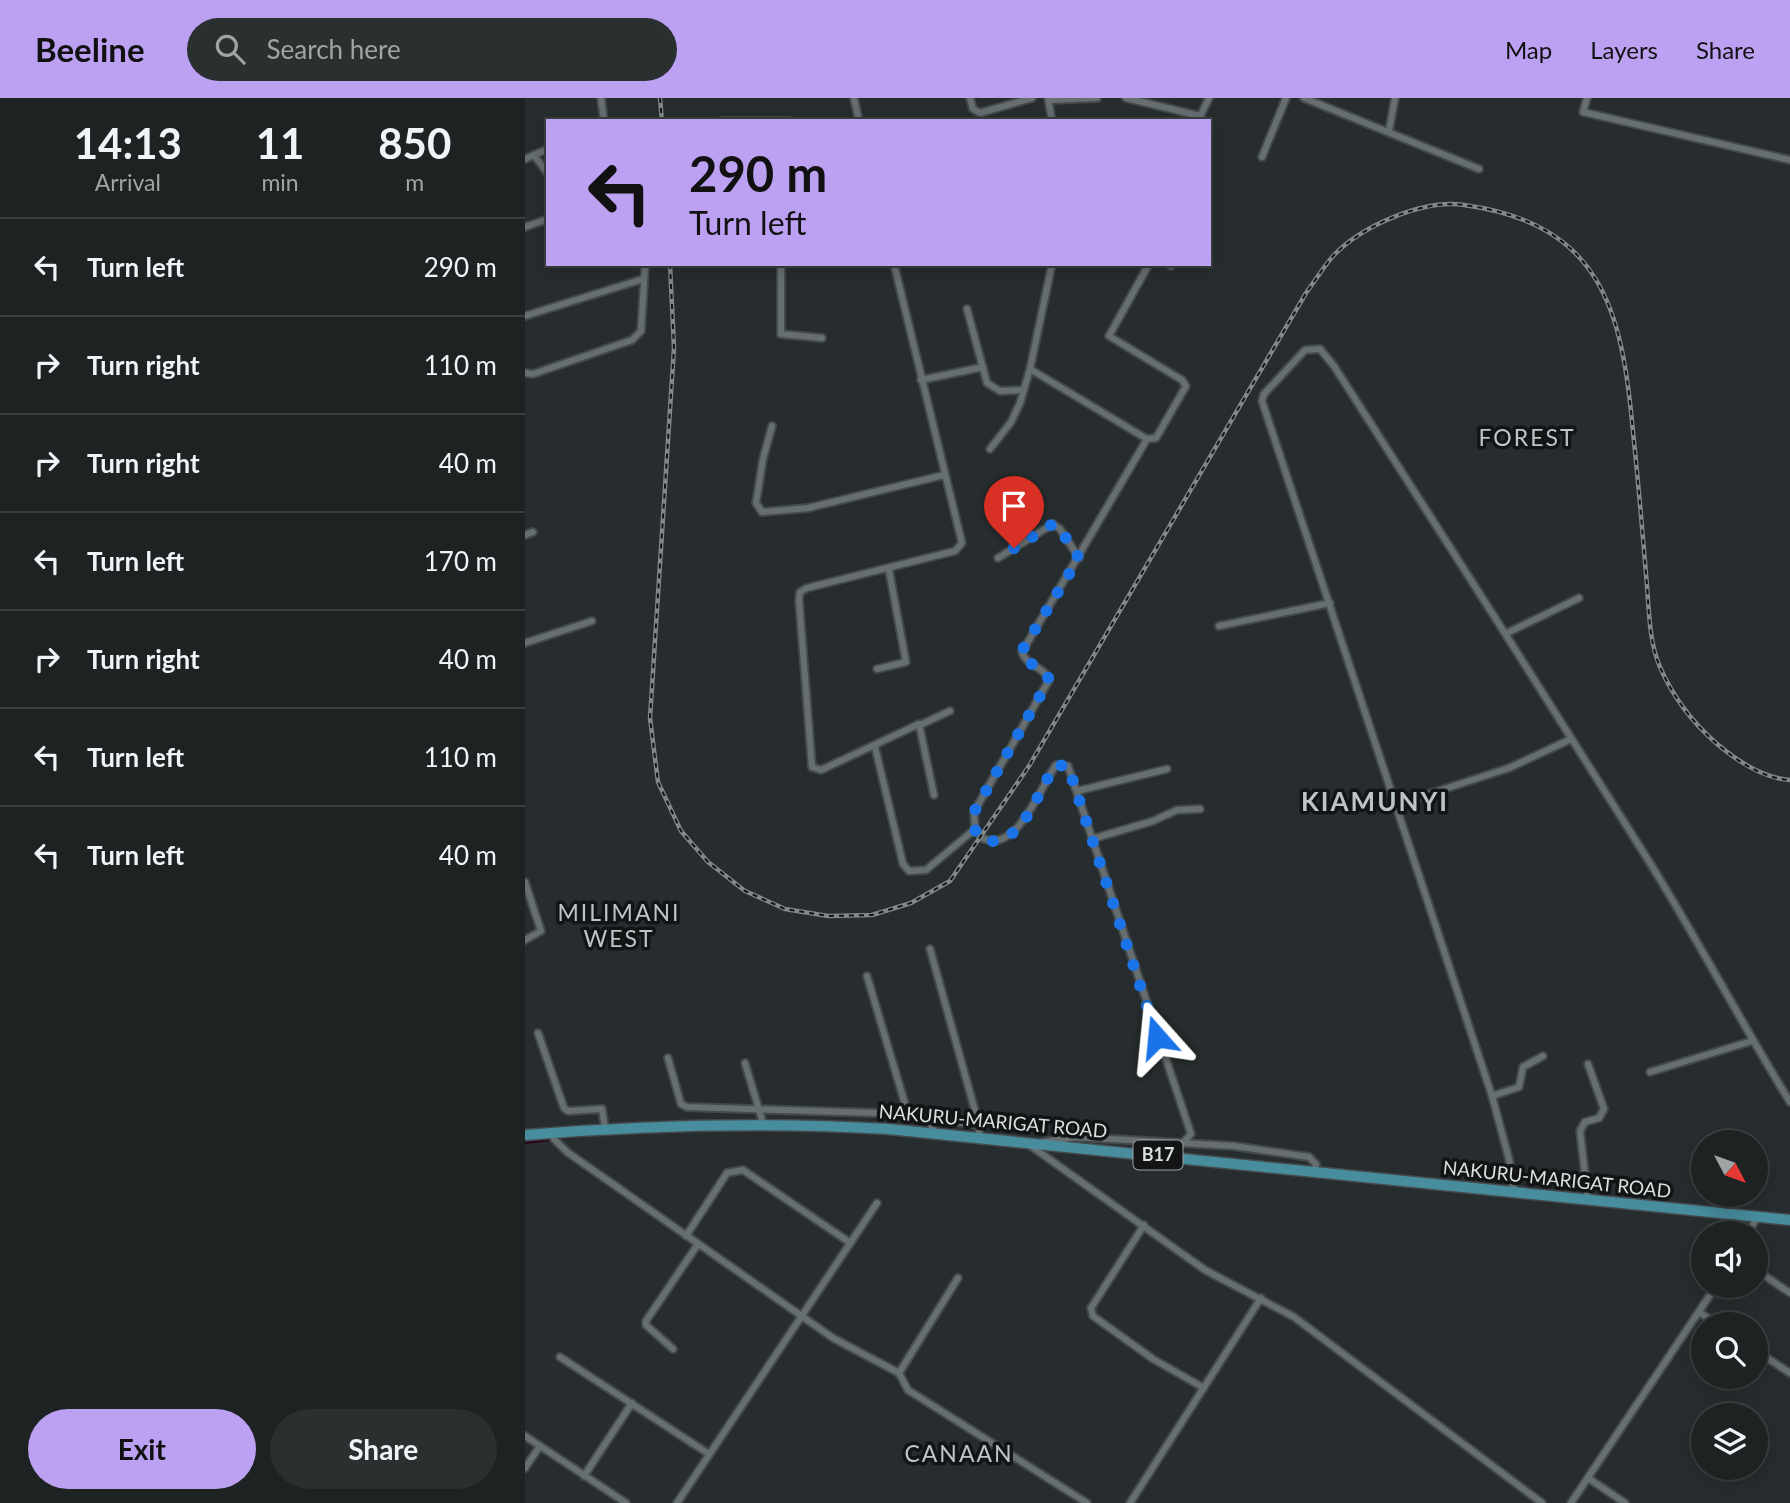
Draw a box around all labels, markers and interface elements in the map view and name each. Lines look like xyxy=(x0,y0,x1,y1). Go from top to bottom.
search box xyxy=(187,18,677,81)
text: Beeline xyxy=(35,29,145,69)
icon: search xyxy=(211,30,249,68)
text: Search here xyxy=(267,33,401,65)
text: Map xyxy=(1505,35,1552,64)
text: Layers xyxy=(1590,35,1658,64)
text: Share xyxy=(1696,35,1755,64)
text: 14:13 xyxy=(74,118,182,168)
text: 11 xyxy=(256,118,304,168)
text: 850 xyxy=(378,118,451,168)
text: 290 m xyxy=(689,144,827,202)
icon: left xyxy=(574,147,665,238)
text: Arrival xyxy=(95,168,161,196)
text: min xyxy=(261,168,299,196)
text: m xyxy=(405,168,424,196)
text: Turn left xyxy=(689,203,806,242)
icon: left xyxy=(28,248,66,286)
text: Turn left xyxy=(87,251,184,283)
text: 290 m xyxy=(424,251,497,283)
icon: right xyxy=(28,346,66,384)
text: Turn right xyxy=(87,349,200,381)
text: 110 m xyxy=(424,349,497,381)
district label: FOREST xyxy=(1478,423,1576,451)
icon: right xyxy=(28,444,66,482)
text: Turn right xyxy=(87,447,200,479)
text: 40 m xyxy=(439,447,497,479)
pin xyxy=(984,476,1044,548)
icon: arrive xyxy=(995,487,1033,525)
icon: left xyxy=(28,542,66,580)
text: Turn left xyxy=(87,545,184,577)
text: 170 m xyxy=(424,545,497,577)
icon: right xyxy=(28,640,66,678)
text: Turn right xyxy=(87,643,200,675)
text: 40 m xyxy=(439,643,497,675)
icon: left xyxy=(28,738,66,776)
text: Turn left xyxy=(87,741,184,773)
text: 110 m xyxy=(424,741,497,773)
district label: KIAMUNYI xyxy=(1301,785,1449,817)
icon: left xyxy=(28,836,66,874)
text: Turn left xyxy=(87,839,184,871)
text: 40 m xyxy=(439,839,497,871)
district label: MILIMANI WEST xyxy=(558,898,680,952)
position arrow xyxy=(1120,1000,1194,1074)
street label: NAKURU-MARIGAT ROAD xyxy=(878,1099,1108,1142)
north arrow xyxy=(1691,1130,1767,1208)
map controls xyxy=(1691,1130,1768,1480)
road number: B17 xyxy=(1133,1140,1183,1170)
street label: NAKURU-MARIGAT ROAD xyxy=(1442,1155,1672,1202)
button: sound xyxy=(1691,1221,1768,1298)
button: search xyxy=(1691,1312,1768,1389)
button: layers xyxy=(1691,1403,1768,1480)
button: Exit xyxy=(28,1409,256,1489)
button: Share xyxy=(270,1409,497,1489)
district label: CANAAN xyxy=(904,1439,1014,1467)

